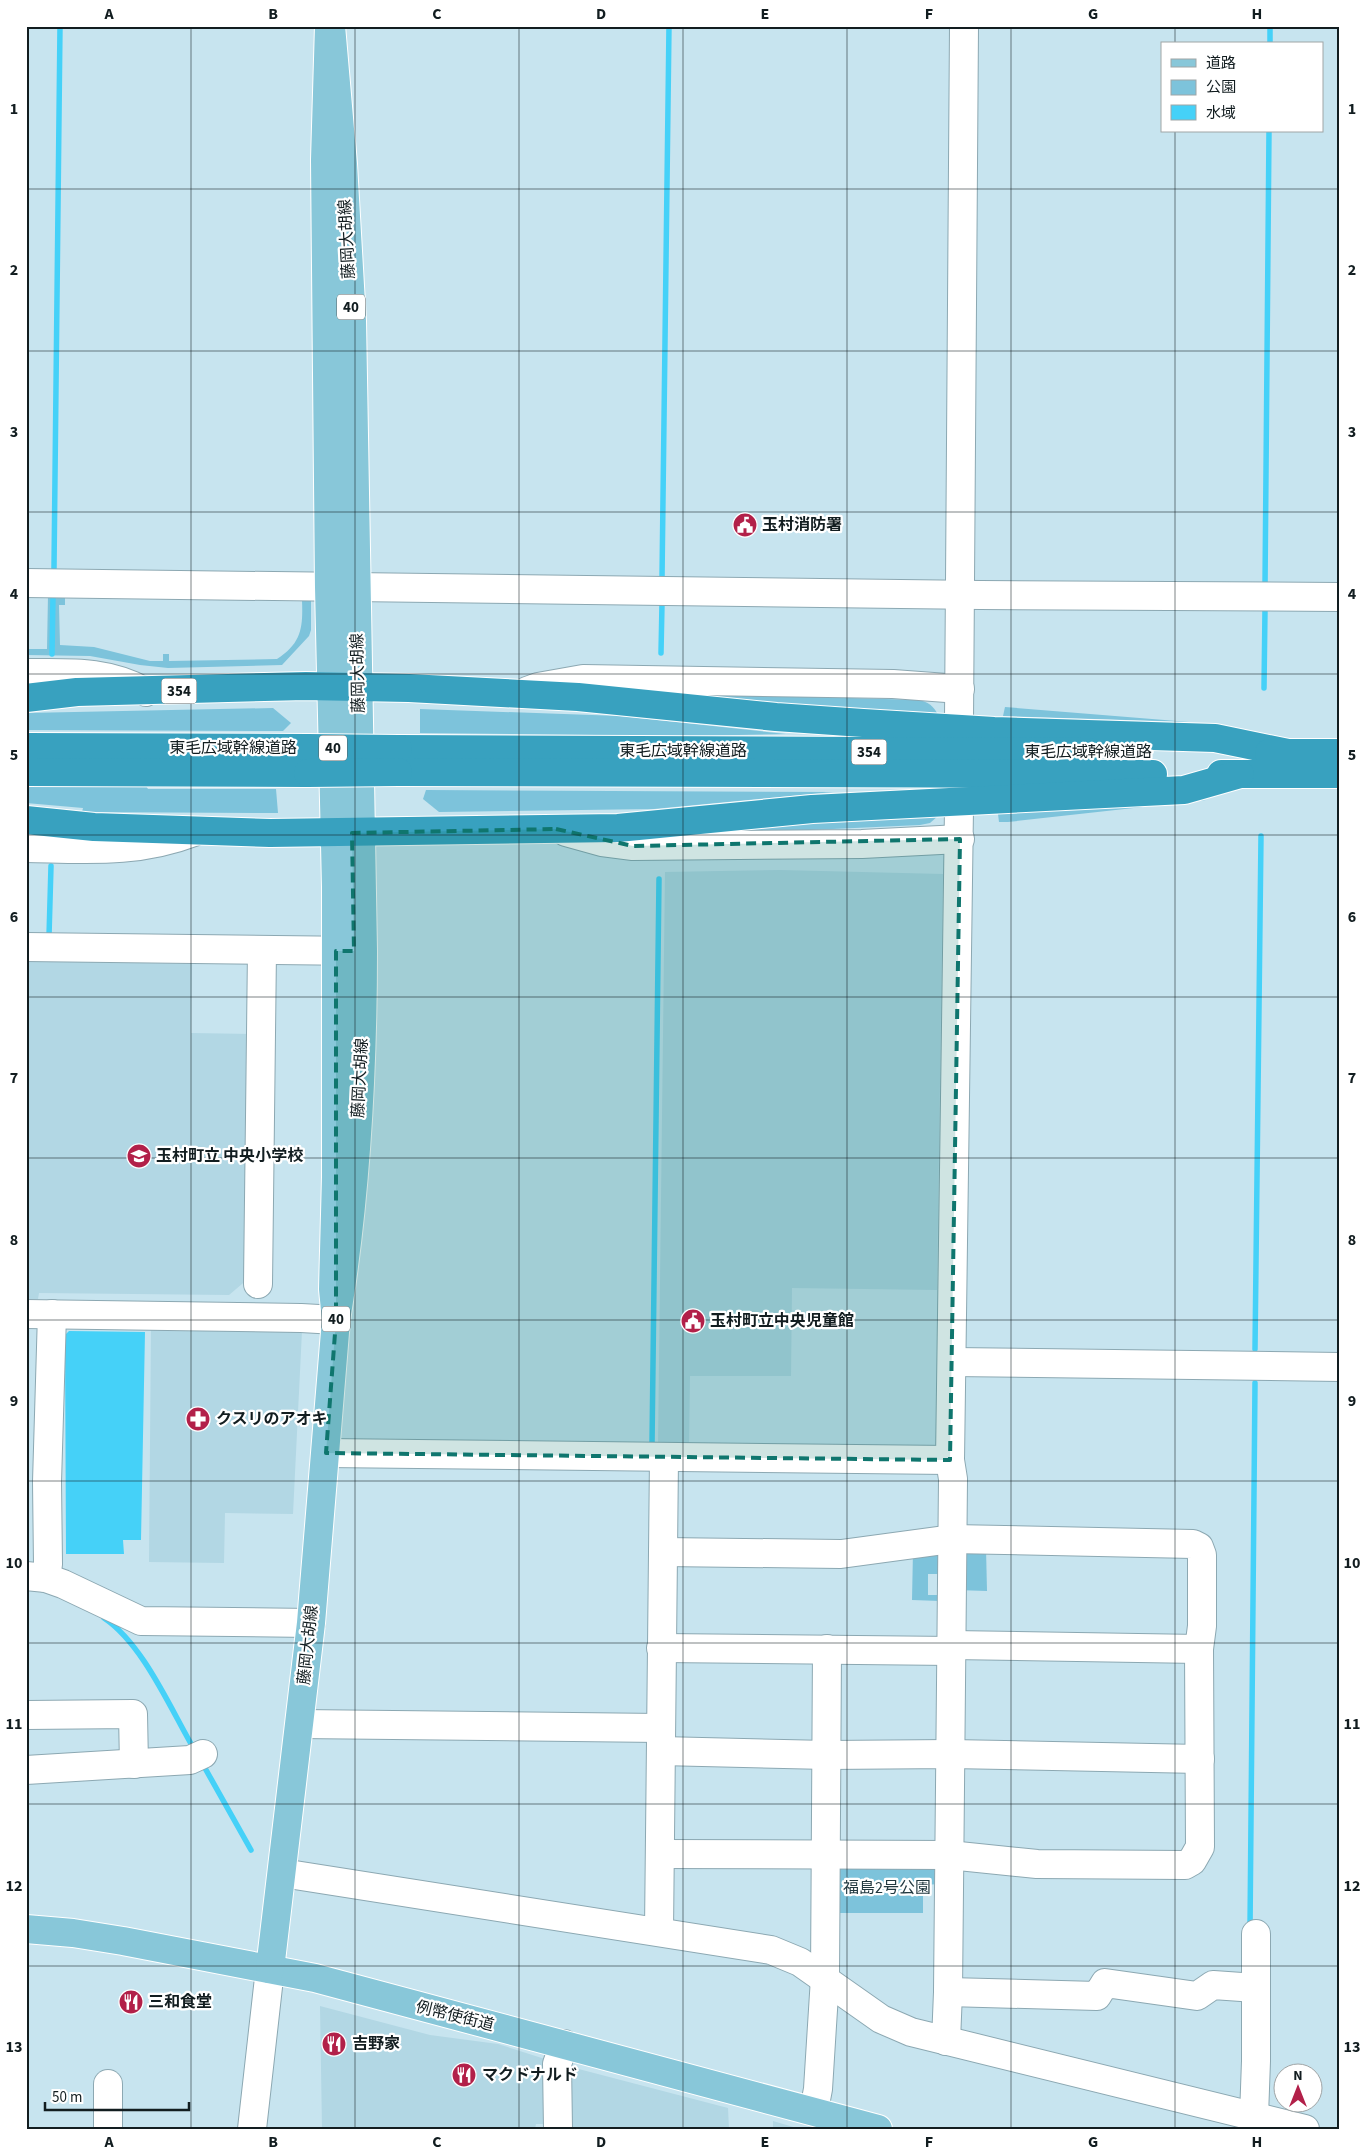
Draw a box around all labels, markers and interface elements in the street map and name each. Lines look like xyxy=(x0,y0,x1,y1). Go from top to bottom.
text: A xyxy=(103,3,114,25)
text: B xyxy=(268,3,278,25)
text: C xyxy=(432,3,442,25)
text: D xyxy=(596,3,606,25)
text: E xyxy=(761,3,769,25)
text: F xyxy=(925,3,933,25)
text: G xyxy=(1088,3,1098,25)
text: H xyxy=(1252,3,1262,25)
legend xyxy=(1161,42,1324,132)
text: 道路 xyxy=(1206,53,1236,74)
text: 公園 xyxy=(1206,77,1236,98)
text: 1 xyxy=(10,98,18,120)
text: 1 xyxy=(1348,98,1356,120)
text: 水域 xyxy=(1206,103,1236,124)
street label: 藤岡大胡線 xyxy=(334,198,360,280)
text: 2 xyxy=(10,259,18,281)
text: 2 xyxy=(1348,259,1356,281)
road number: 40 xyxy=(337,294,365,320)
text: 3 xyxy=(10,421,18,443)
text: 3 xyxy=(1348,421,1356,443)
public building icon: 玉村消防署 xyxy=(732,512,758,538)
place label: 玉村消防署 xyxy=(762,514,842,536)
text: 4 xyxy=(10,583,19,605)
text: 4 xyxy=(1348,583,1357,605)
street label: 藤岡大胡線 xyxy=(346,633,370,713)
road number: 354 xyxy=(162,678,196,704)
road number: 40 xyxy=(319,736,347,760)
street label: 東毛広域幹線道路 xyxy=(169,737,297,759)
street label: 東毛広域幹線道路 xyxy=(619,740,747,762)
road number: 354 xyxy=(852,740,886,764)
street label: 東毛広域幹線道路 xyxy=(1024,741,1152,763)
text: 5 xyxy=(10,744,18,766)
text: 5 xyxy=(1348,744,1356,766)
text: 6 xyxy=(10,906,18,928)
text: 6 xyxy=(1348,906,1356,928)
street label: 藤岡大胡線 xyxy=(347,1037,373,1119)
text: 7 xyxy=(10,1067,18,1089)
text: 7 xyxy=(1348,1067,1356,1089)
school or university icon: 玉村町立 中央小学校 xyxy=(126,1143,152,1169)
place label: 玉村町立 中央小学校 xyxy=(156,1145,303,1167)
text: 8 xyxy=(10,1229,18,1251)
text: 8 xyxy=(1348,1229,1356,1251)
road number: 40 xyxy=(322,1306,350,1332)
public building icon: 玉村町立中央児童館 xyxy=(680,1308,706,1334)
place label: 玉村町立中央児童館 xyxy=(710,1310,854,1332)
text: 9 xyxy=(10,1390,18,1412)
text: 9 xyxy=(1348,1390,1356,1412)
pharmacy icon: クスリのアオキ xyxy=(185,1406,211,1432)
place label: クスリのアオキ xyxy=(216,1408,328,1430)
text: 10 xyxy=(6,1552,22,1574)
text: 10 xyxy=(1344,1552,1360,1574)
street label: 藤岡大胡線 xyxy=(293,1604,323,1686)
text: 11 xyxy=(6,1713,22,1735)
text: 11 xyxy=(1344,1713,1360,1735)
text: 12 xyxy=(6,1875,22,1897)
text: 12 xyxy=(1344,1875,1360,1897)
park label: 福島2号公園 xyxy=(843,1877,931,1899)
restaurant icon: 三和食堂 xyxy=(118,1989,144,2015)
place label: 三和食堂 xyxy=(148,1991,212,2013)
street label: 例幣使街道 xyxy=(414,1996,496,2036)
restaurant icon: 吉野家 xyxy=(321,2031,347,2057)
place label: 吉野家 xyxy=(352,2033,400,2055)
text: 13 xyxy=(6,2036,22,2058)
text: 13 xyxy=(1344,2036,1360,2058)
restaurant icon: マクドナルド xyxy=(451,2062,477,2088)
north arrow xyxy=(1274,2062,1324,2112)
place label: マクドナルド xyxy=(482,2064,578,2086)
text: N xyxy=(1293,2066,1303,2086)
scale bar xyxy=(45,2080,189,2112)
text: 50 m xyxy=(52,2087,82,2108)
text: A xyxy=(103,2131,114,2153)
text: B xyxy=(268,2131,278,2153)
text: C xyxy=(432,2131,442,2153)
text: D xyxy=(596,2131,606,2153)
text: E xyxy=(761,2131,769,2153)
text: F xyxy=(925,2131,933,2153)
text: G xyxy=(1088,2131,1098,2153)
text: H xyxy=(1252,2131,1262,2153)

